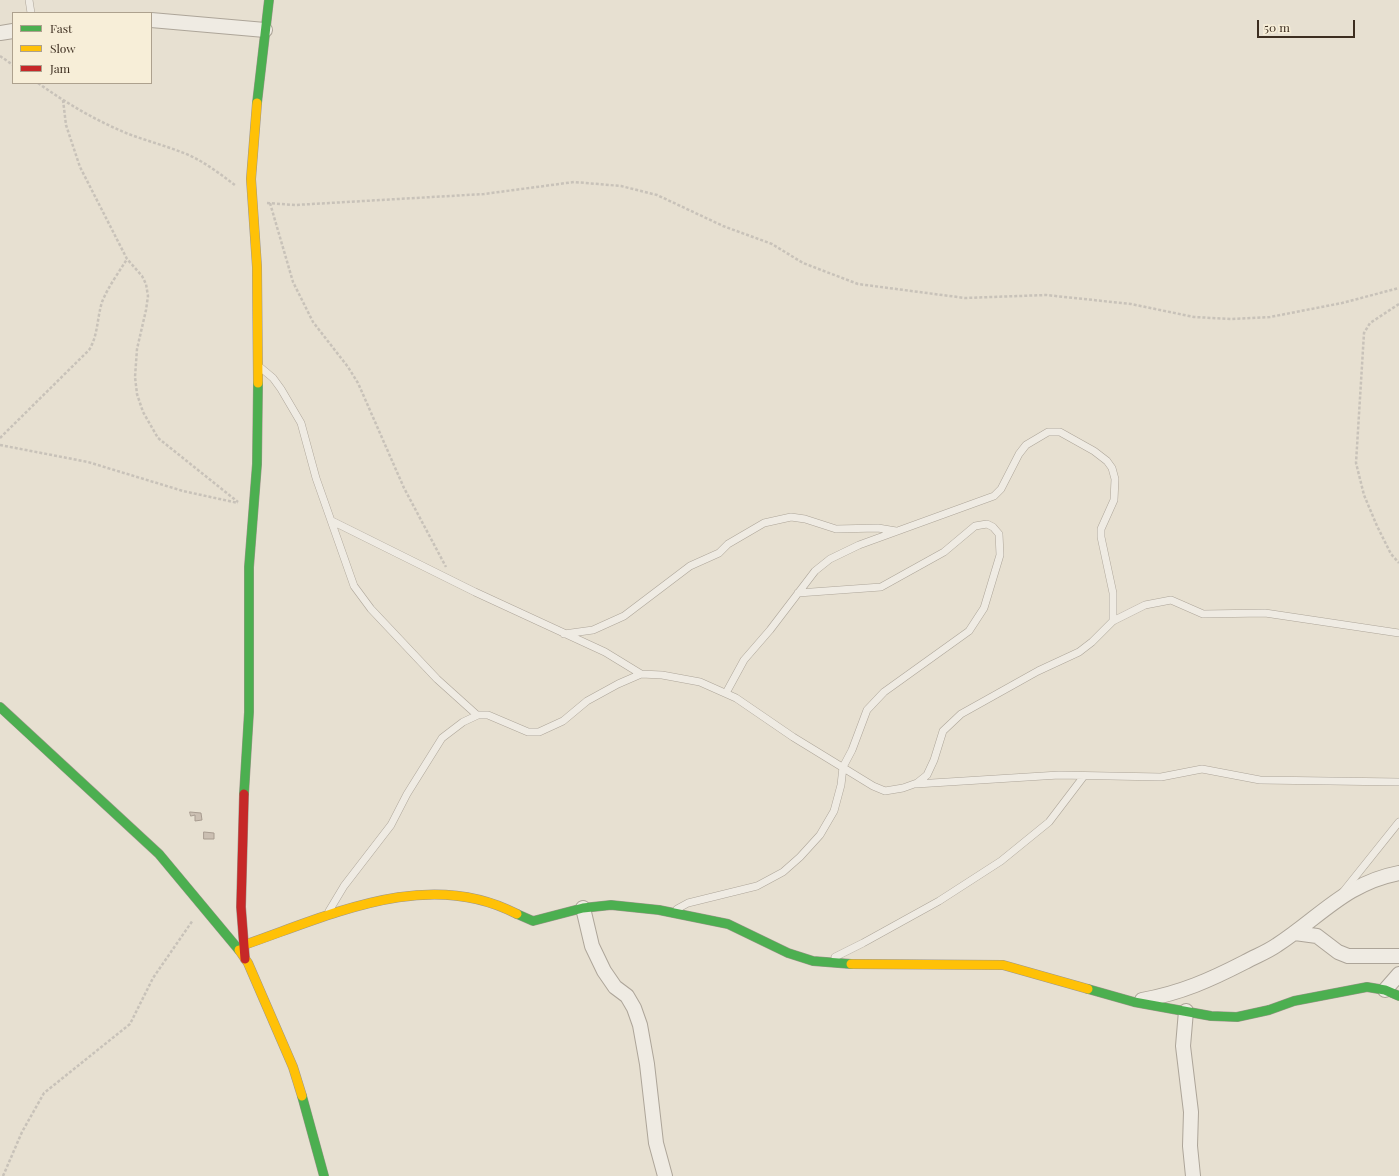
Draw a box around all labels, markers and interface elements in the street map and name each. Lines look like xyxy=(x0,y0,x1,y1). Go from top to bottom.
legend xyxy=(12,12,152,84)
scale bar xyxy=(1259,12,1357,38)
text: 50 m xyxy=(1264,19,1290,35)
text: Fast xyxy=(50,20,72,36)
text: Slow xyxy=(50,40,76,56)
text: Jam xyxy=(50,60,70,76)

